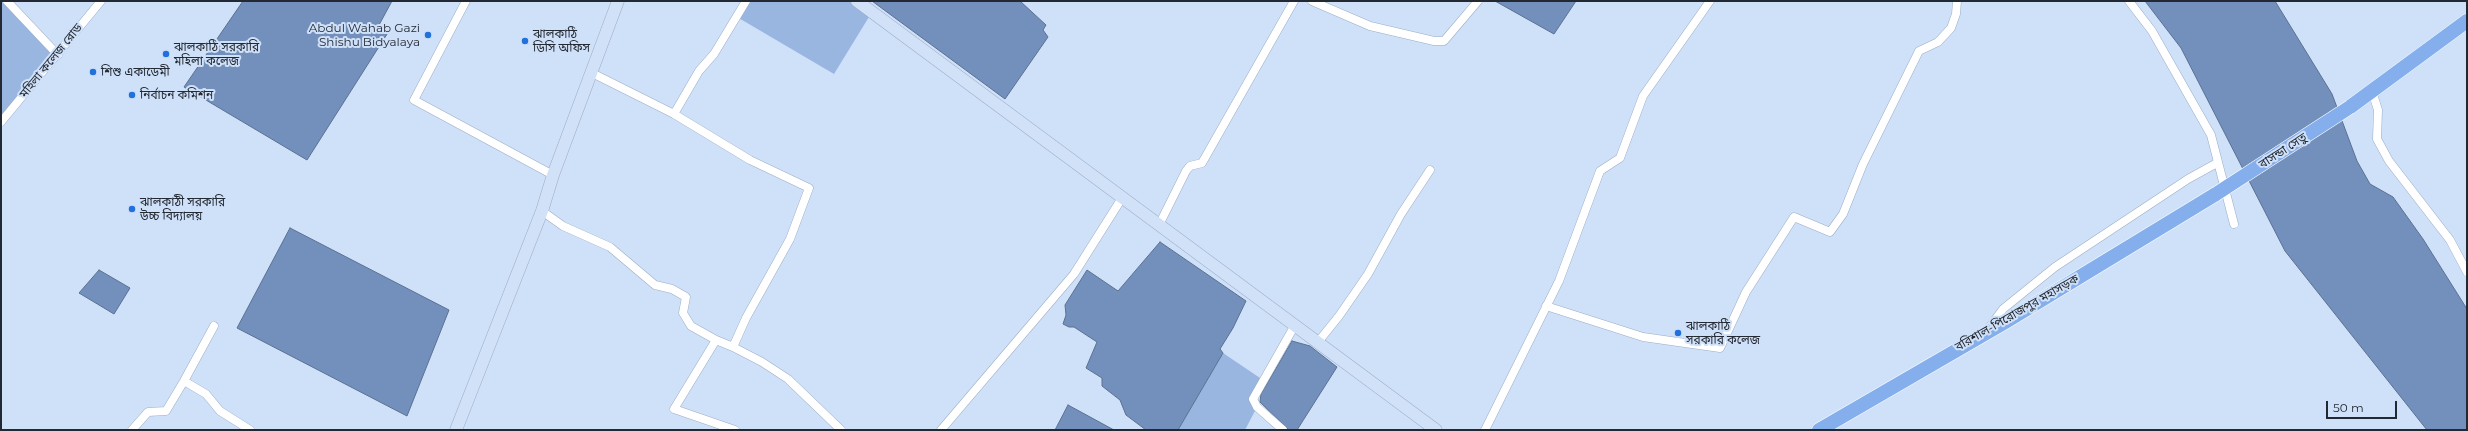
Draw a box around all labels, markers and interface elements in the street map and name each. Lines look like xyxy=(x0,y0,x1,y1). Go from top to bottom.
street label: মহিলা কলেজ রোড xyxy=(17,21,85,101)
place label: Abdul Wahab Gazi Shishu Bidyalaya xyxy=(309,21,420,49)
place label: ঝালকাঠি ডিসি অফিস xyxy=(533,27,590,55)
marker: Abdul Wahab Gazi Shishu Bidyalaya xyxy=(423,30,433,40)
marker: ঝালকাঠি ডিসি অফিস xyxy=(520,36,530,46)
place label: ঝালকাঠি সরকারি মহিলা কলেজ xyxy=(174,40,259,68)
marker: ঝালকাঠি সরকারি মহিলা কলেজ xyxy=(161,49,171,59)
place label: শিশু একাডেমী xyxy=(101,65,170,79)
marker: শিশু একাডেমী xyxy=(88,67,98,77)
place label: নির্বাচন কমিশন xyxy=(140,88,213,102)
marker: নির্বাচন কমিশন xyxy=(127,90,137,100)
street label: বাসন্ডা সেতু xyxy=(2256,130,2310,172)
place label: ঝালকাঠী সরকারি উচ্চ বিদ্যালয় xyxy=(140,195,225,223)
marker: ঝালকাঠী সরকারি উচ্চ বিদ্যালয় xyxy=(127,204,137,214)
street label: বরিশাল-পিরোজপুর মহাসড়ক xyxy=(1953,272,2081,354)
place label: ঝালকাঠি সরকারি কলেজ xyxy=(1686,319,1760,347)
marker: ঝালকাঠি সরকারি কলেজ xyxy=(1673,328,1683,338)
scale bar xyxy=(2328,393,2399,419)
text: 50 m xyxy=(2333,400,2364,415)

